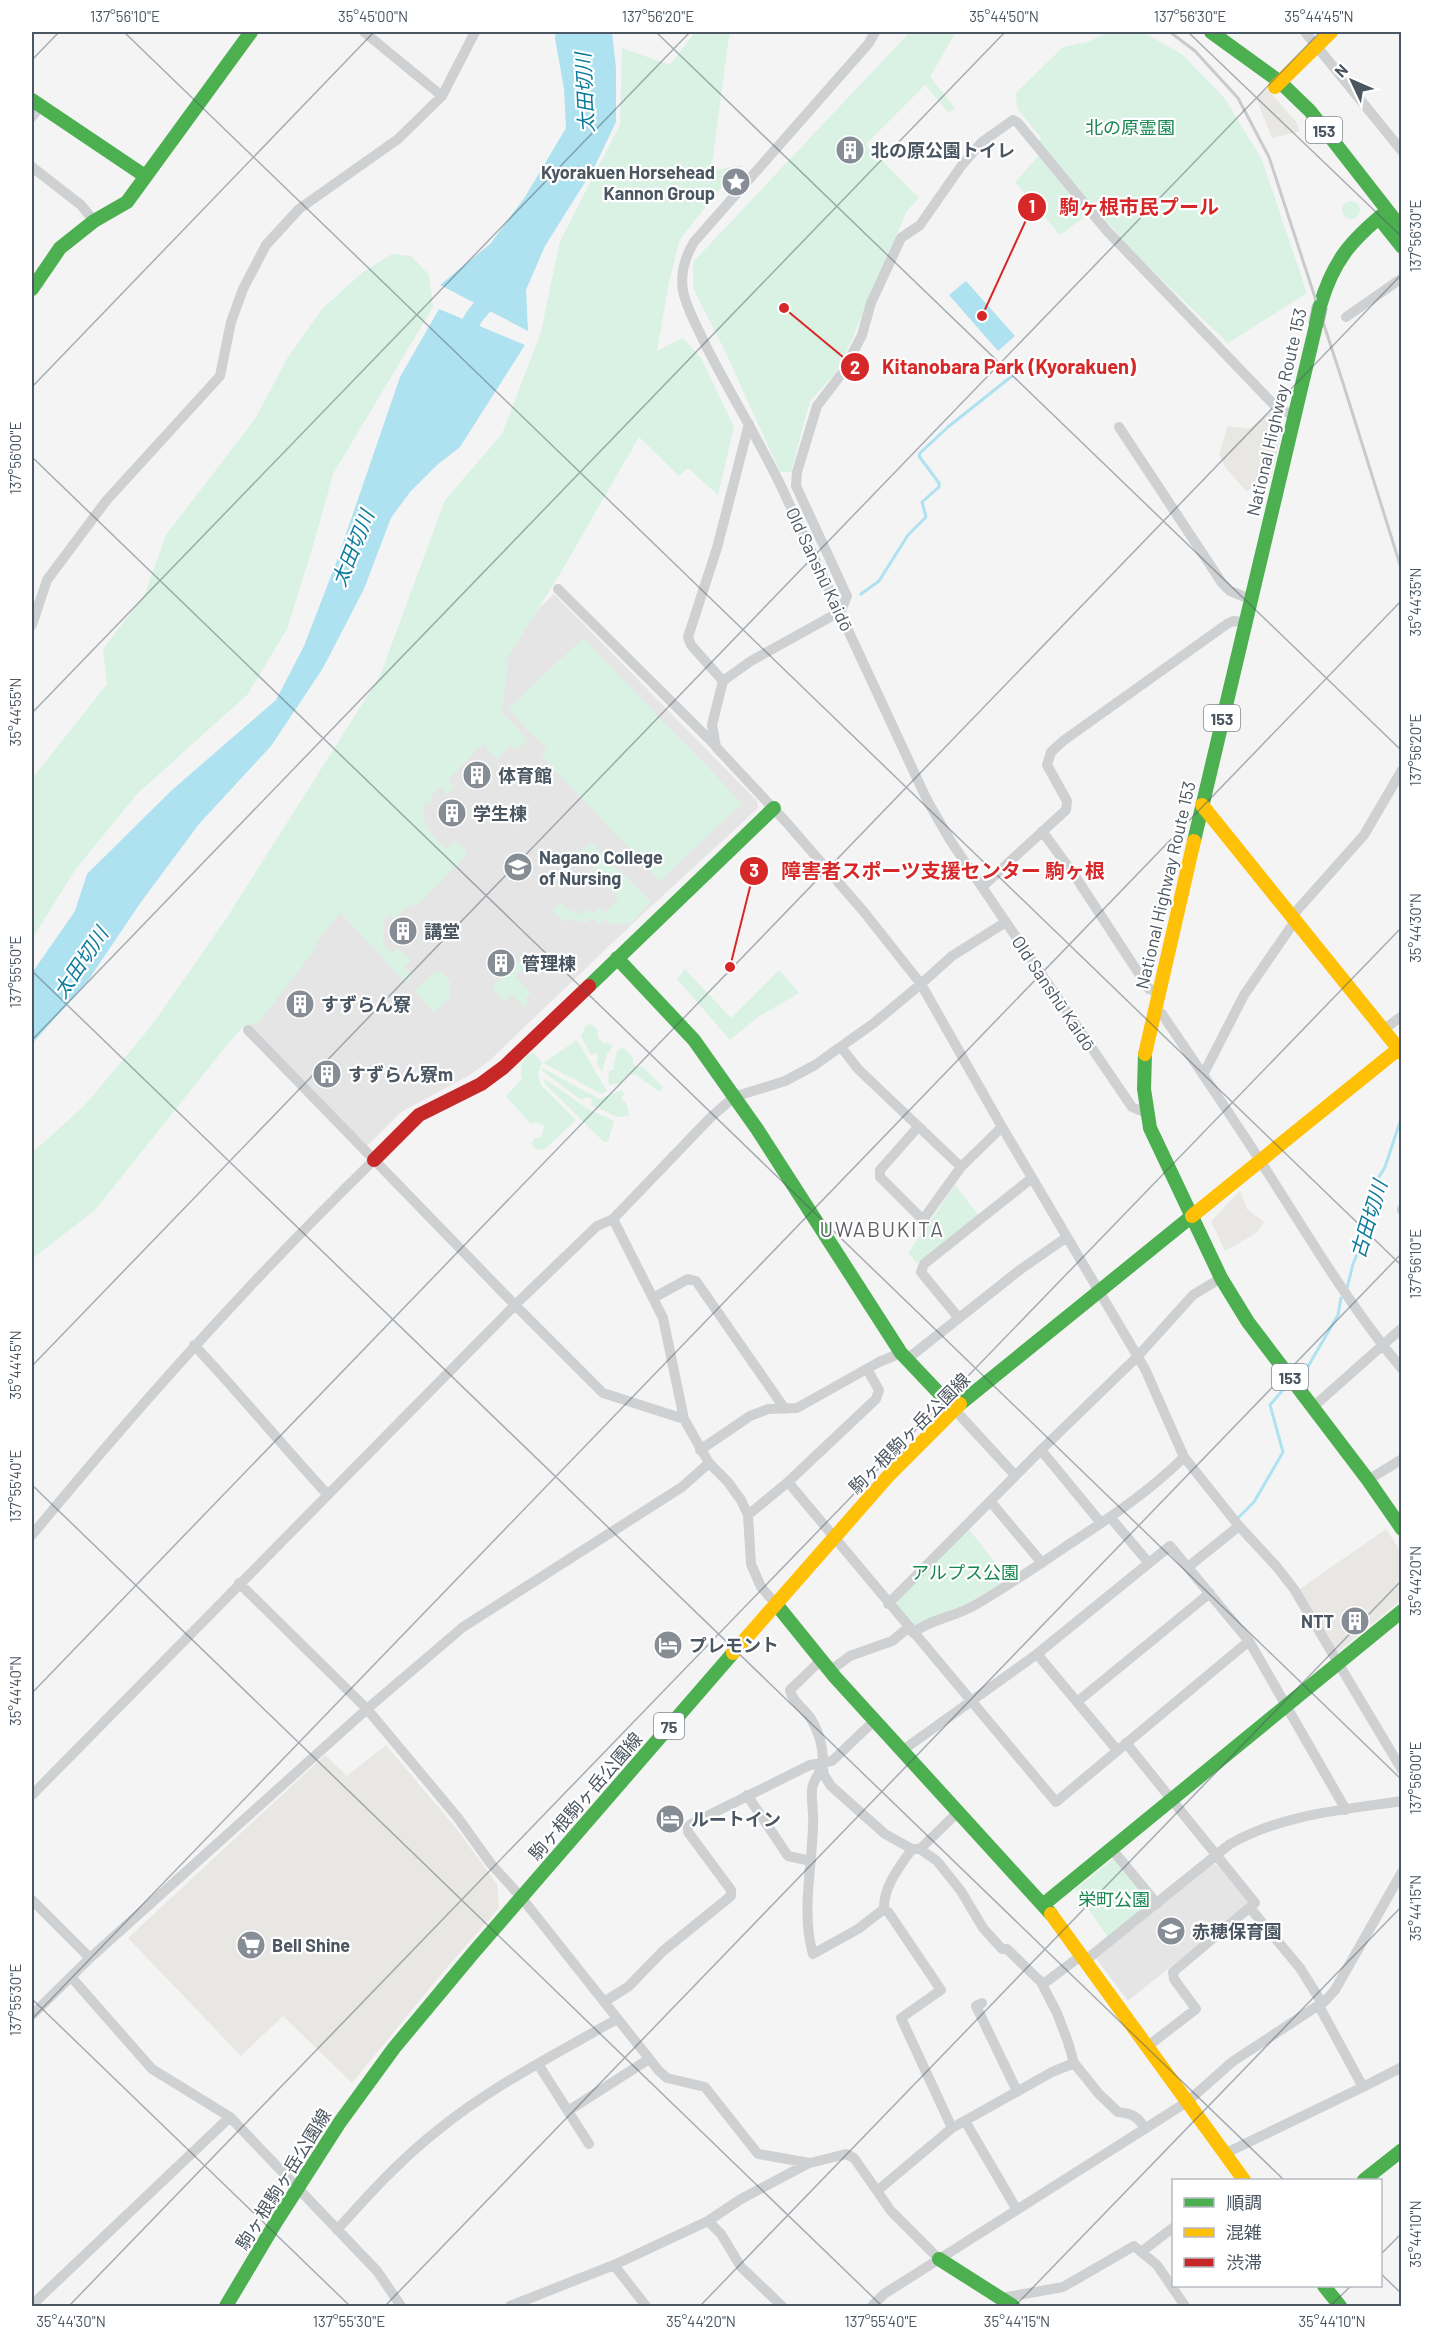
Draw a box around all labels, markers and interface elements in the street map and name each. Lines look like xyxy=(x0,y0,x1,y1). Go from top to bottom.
text: 137°56'10"E xyxy=(90,7,160,25)
text: 35°45'00"N xyxy=(338,7,408,25)
text: 137°56'20"E xyxy=(622,7,694,25)
text: 35°44'50"N xyxy=(969,7,1039,25)
text: 137°56'30"E xyxy=(1154,7,1226,25)
text: 35°44'45"N xyxy=(1284,7,1354,25)
water label: 太田切川 xyxy=(570,50,598,134)
north arrow xyxy=(1322,51,1382,111)
text: N xyxy=(1330,60,1351,81)
park label: 北の原霊園 xyxy=(1085,116,1175,138)
road number: 153 xyxy=(1306,117,1342,143)
building icon: 北の原公園トイレ xyxy=(834,134,866,166)
place label: 北の原公園トイレ xyxy=(871,139,1015,161)
place label: Kyorakuen Horsehead Kannon Group xyxy=(541,161,715,204)
place icon: Kyorakuen Horsehead Kannon Group xyxy=(720,166,752,198)
callout: 駒ヶ根市民プール xyxy=(1017,188,1231,226)
text: 駒ヶ根市民プール xyxy=(1059,194,1219,218)
text: 1 xyxy=(1029,195,1035,217)
text: 137°56'30"E xyxy=(1406,200,1424,272)
street label: National Highway Route 153 xyxy=(1241,306,1311,518)
callout: Kitanobara Park (Kyorakuen) xyxy=(840,348,1148,386)
text: Kitanobara Park (Kyorakuen) xyxy=(882,354,1136,378)
text: 2 xyxy=(850,356,860,378)
text: 137°56'00"E xyxy=(6,421,24,495)
street label: Old Sanshū Kaidō xyxy=(782,504,858,634)
water label: 太田切川 xyxy=(326,505,379,590)
text: 35°44'35"N xyxy=(1406,568,1424,636)
text: 35°44'55"N xyxy=(6,678,24,746)
road number: 153 xyxy=(1204,705,1240,731)
text: 137°56'20"E xyxy=(1406,714,1424,786)
building icon: 体育館 xyxy=(461,759,493,791)
place label: 体育館 xyxy=(498,764,552,786)
street label: National Highway Route 153 xyxy=(1130,779,1200,991)
building icon: 学生棟 xyxy=(436,797,468,829)
place label: 学生棟 xyxy=(473,802,527,824)
place label: Nagano College of Nursing xyxy=(539,846,663,889)
school or university icon: Nagano College of Nursing xyxy=(502,851,534,883)
callout: 障害者スポーツ支援センター 駒ヶ根 xyxy=(739,852,1117,890)
text: 障害者スポーツ支援センター 駒ヶ根 xyxy=(781,858,1105,882)
text: 3 xyxy=(749,859,759,881)
text: 35°44'30"N xyxy=(1406,893,1424,963)
building icon: 講堂 xyxy=(387,915,419,947)
water label: 太田切川 xyxy=(48,920,113,1002)
place label: 講堂 xyxy=(424,920,460,942)
street label: Old Sanshū Kaidō xyxy=(1007,931,1101,1055)
text: 137°55'50"E xyxy=(6,936,24,1008)
building icon: 管理棟 xyxy=(485,947,517,979)
place label: 管理棟 xyxy=(522,952,576,974)
building icon: すずらん寮 xyxy=(284,988,316,1020)
place label: すずらん寮 xyxy=(321,993,411,1015)
building icon: すずらん寮m xyxy=(311,1058,343,1090)
place label: すずらん寮m xyxy=(348,1063,453,1085)
water label: 古田切川 xyxy=(1345,1175,1392,1261)
district label: UWABUKITA xyxy=(820,1216,944,1241)
text: 137°56'10"E xyxy=(1406,1229,1424,1299)
text: 35°44'45"N xyxy=(6,1330,24,1400)
road number: 153 xyxy=(1272,1364,1308,1390)
street label: 駒ヶ根駒ヶ岳公園線 xyxy=(844,1368,974,1498)
text: 137°55'40"E xyxy=(6,1450,24,1522)
text: 35°44'20"N xyxy=(1406,1546,1424,1616)
park label: アルプス公園 xyxy=(911,1561,1019,1583)
building icon: NTT xyxy=(1339,1605,1371,1637)
place label: NTT xyxy=(1301,1610,1334,1632)
hotel icon: プレモント xyxy=(652,1629,684,1661)
place label: プレモント xyxy=(689,1634,779,1656)
text: 35°44'40"N xyxy=(6,1656,24,1726)
road number: 75 xyxy=(654,1713,684,1739)
street label: 駒ヶ根駒ヶ岳公園線 xyxy=(524,1728,646,1864)
text: 137°56'00"E xyxy=(1406,1741,1424,1815)
hotel icon: ルートイン xyxy=(654,1803,686,1835)
place label: ルートイン xyxy=(691,1808,781,1830)
text: 35°44'15"N xyxy=(1406,1875,1424,1941)
park label: 栄町公園 xyxy=(1078,1888,1150,1910)
school or university icon: 赤穂保育園 xyxy=(1155,1915,1187,1947)
place label: 赤穂保育園 xyxy=(1192,1920,1282,1942)
supermarket icon: Bell Shine xyxy=(235,1929,267,1961)
place label: Bell Shine xyxy=(272,1934,350,1956)
text: 137°55'30"E xyxy=(6,1964,24,2036)
street label: 駒ヶ根駒ヶ岳公園線 xyxy=(231,2104,335,2254)
legend xyxy=(1172,2179,1382,2287)
text: 順調 xyxy=(1226,2191,1262,2213)
text: 35°44'10"N xyxy=(1406,2200,1424,2268)
text: 混雑 xyxy=(1226,2221,1262,2243)
text: 渋滞 xyxy=(1226,2251,1262,2273)
text: 35°44'30"N xyxy=(36,2312,106,2330)
text: 137°55'30"E xyxy=(313,2312,385,2330)
text: 35°44'20"N xyxy=(666,2312,736,2330)
text: 137°55'40"E xyxy=(845,2312,917,2330)
text: 35°44'15"N xyxy=(984,2312,1050,2330)
text: 35°44'10"N xyxy=(1298,2312,1366,2330)

